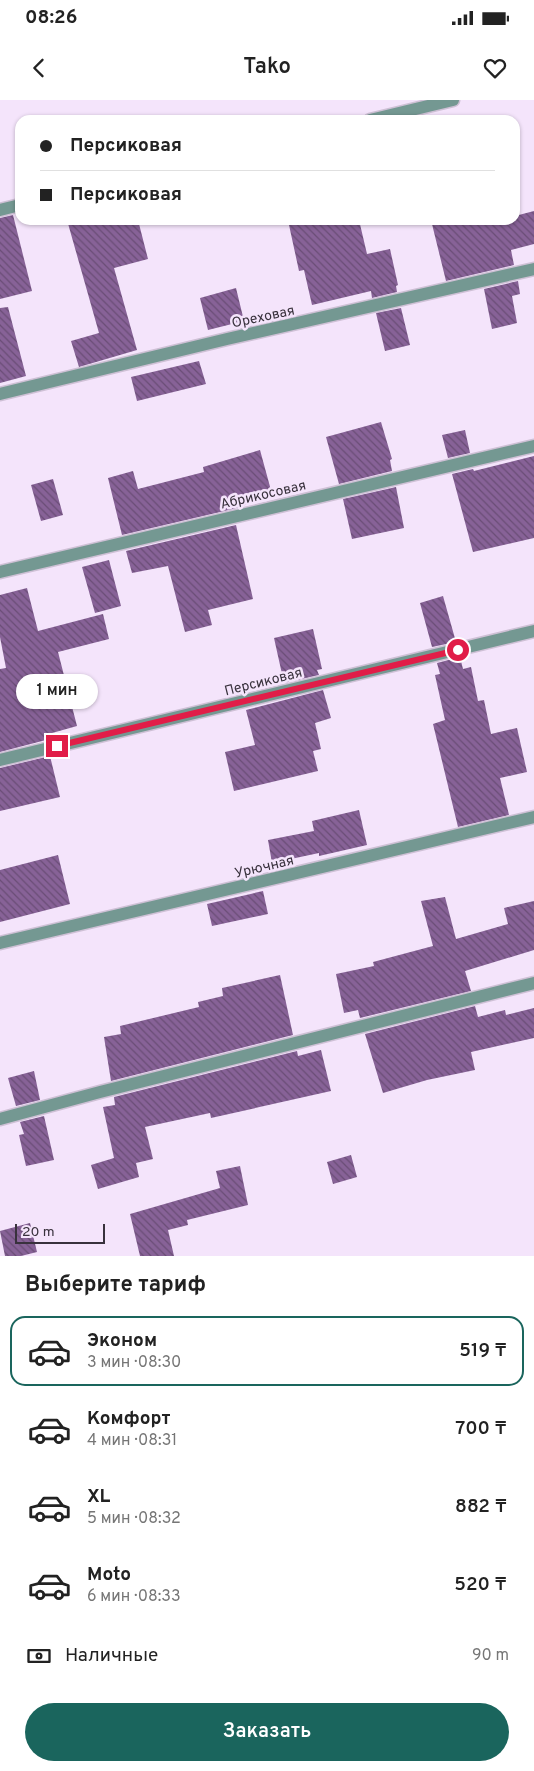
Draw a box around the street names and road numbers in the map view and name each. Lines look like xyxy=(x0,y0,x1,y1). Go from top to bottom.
street label: Ореховая xyxy=(230,303,296,332)
street label: Абрикосовая xyxy=(219,477,308,514)
street label: Персиковая xyxy=(223,665,304,700)
street label: Урючная xyxy=(233,852,296,883)

